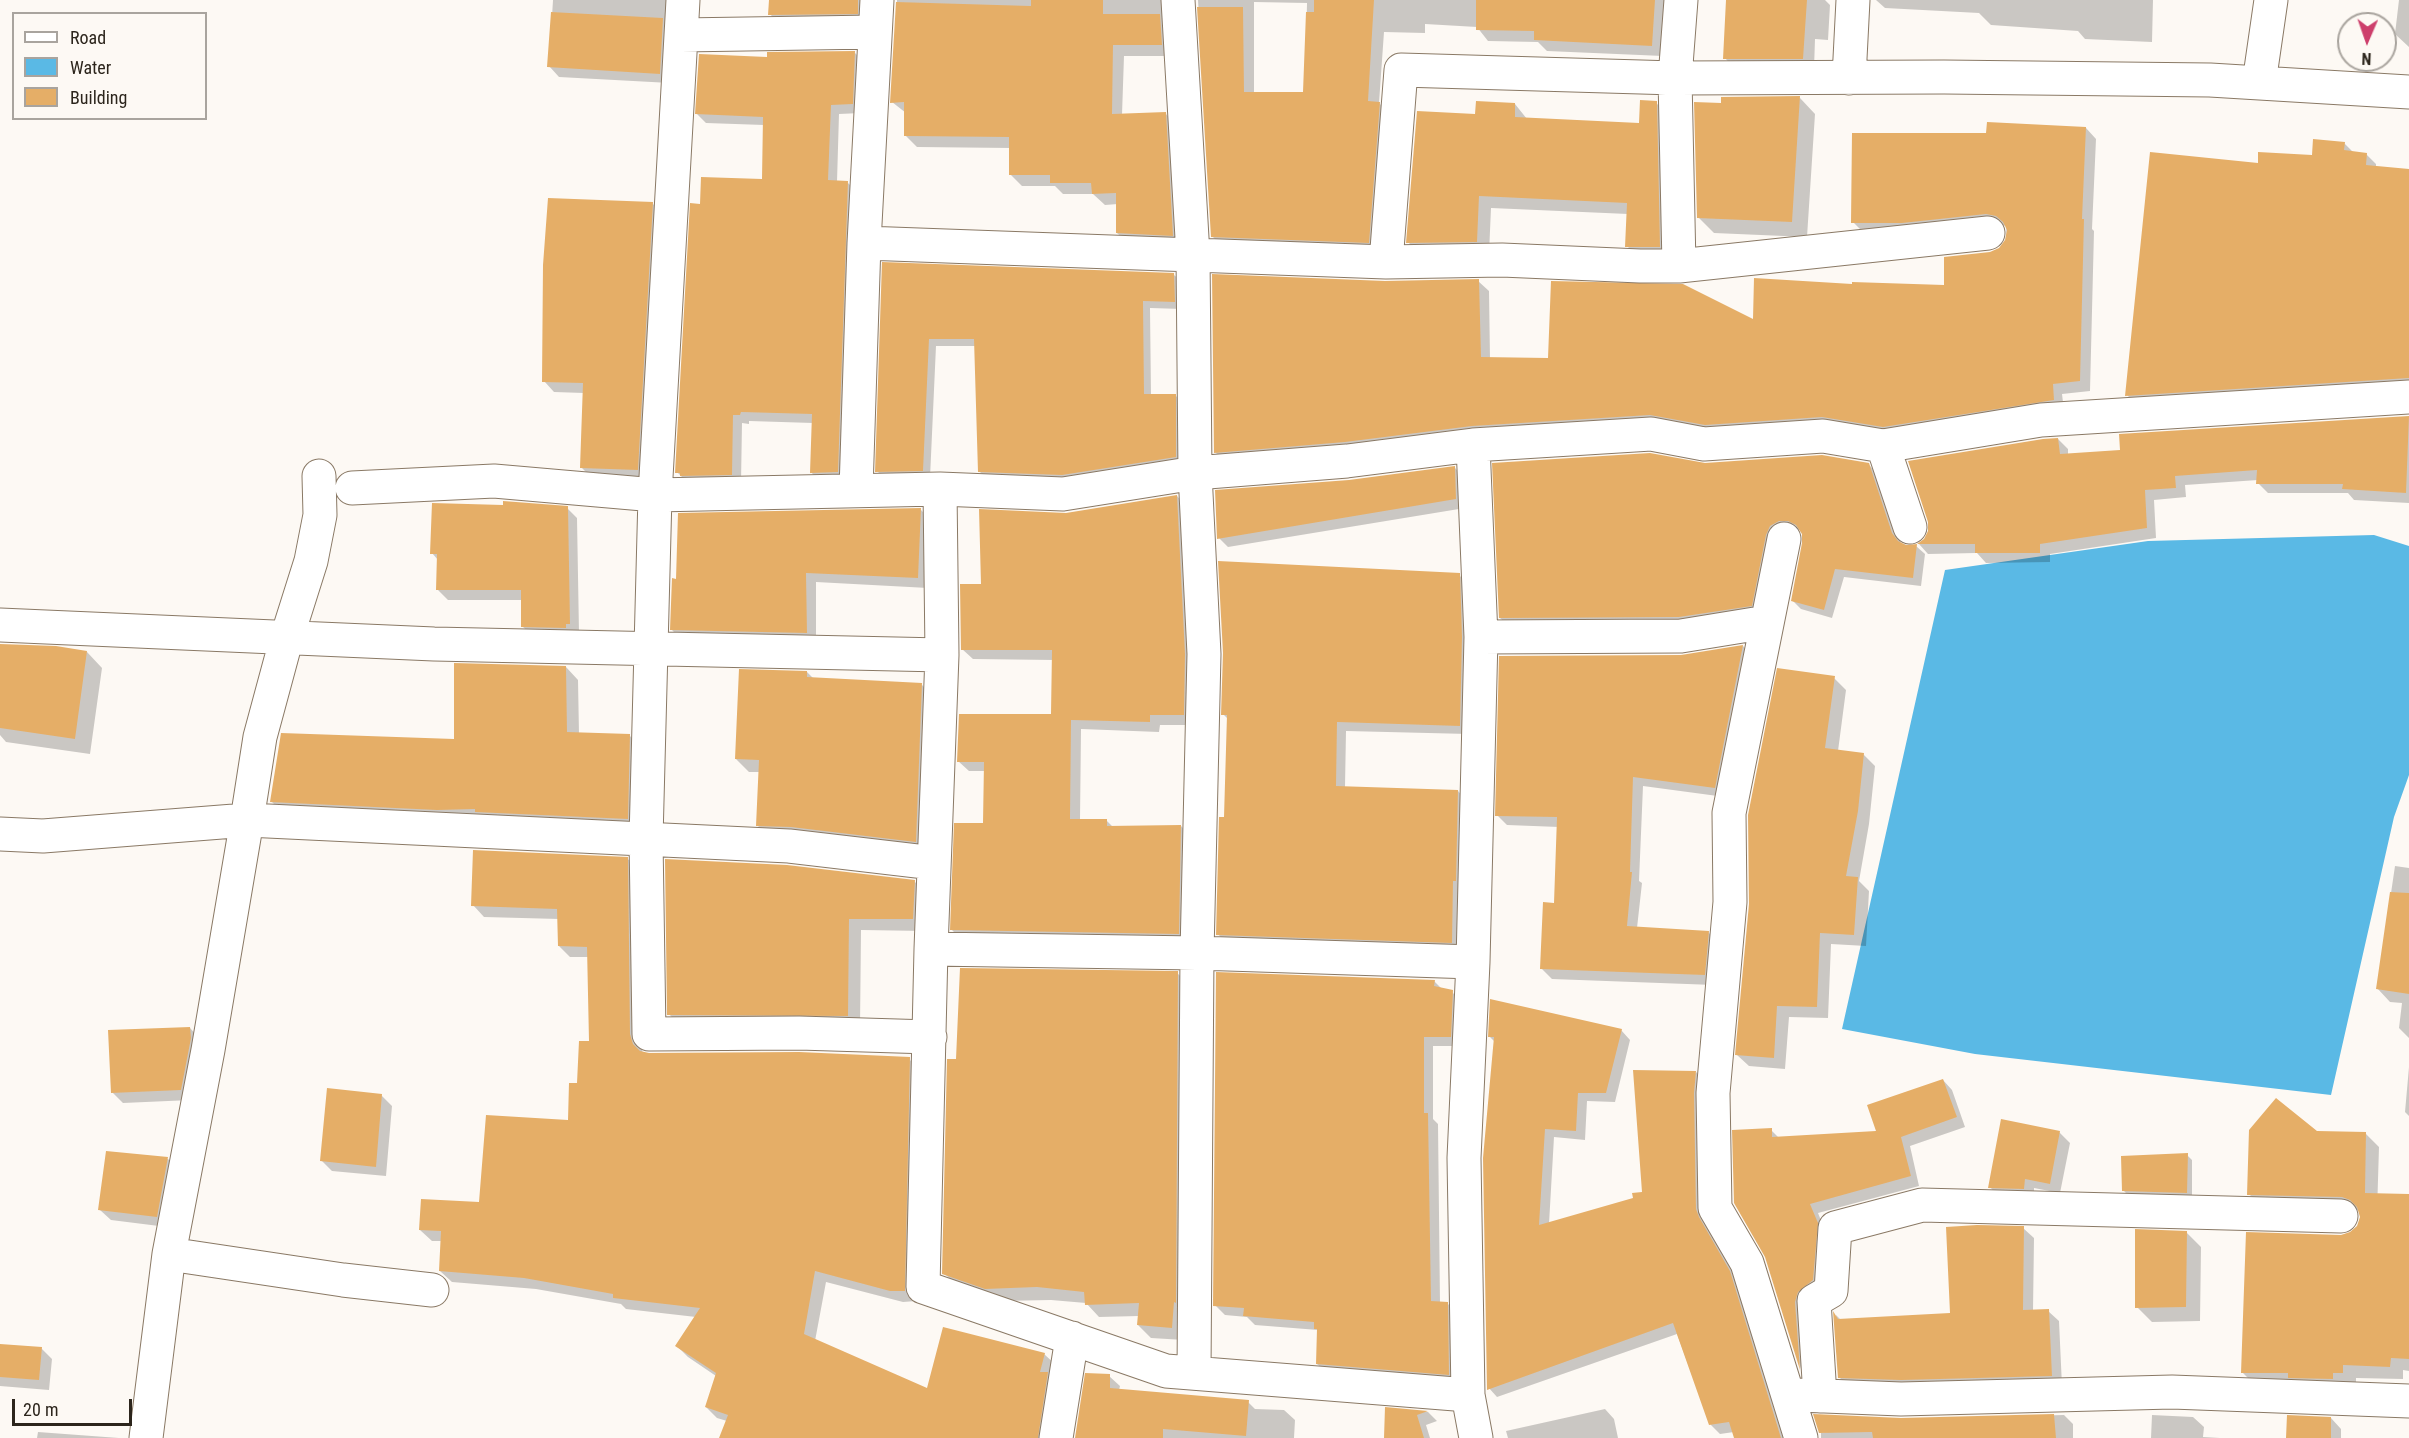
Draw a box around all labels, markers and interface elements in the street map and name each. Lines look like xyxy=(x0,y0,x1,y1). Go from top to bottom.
legend xyxy=(12,12,207,120)
north arrow xyxy=(2337,12,2397,72)
text: Road xyxy=(70,27,106,48)
text: N xyxy=(2361,49,2372,68)
text: Water xyxy=(70,57,111,78)
text: Building xyxy=(70,87,127,108)
scale bar xyxy=(15,1387,135,1425)
text: 20 m xyxy=(23,1399,58,1420)

